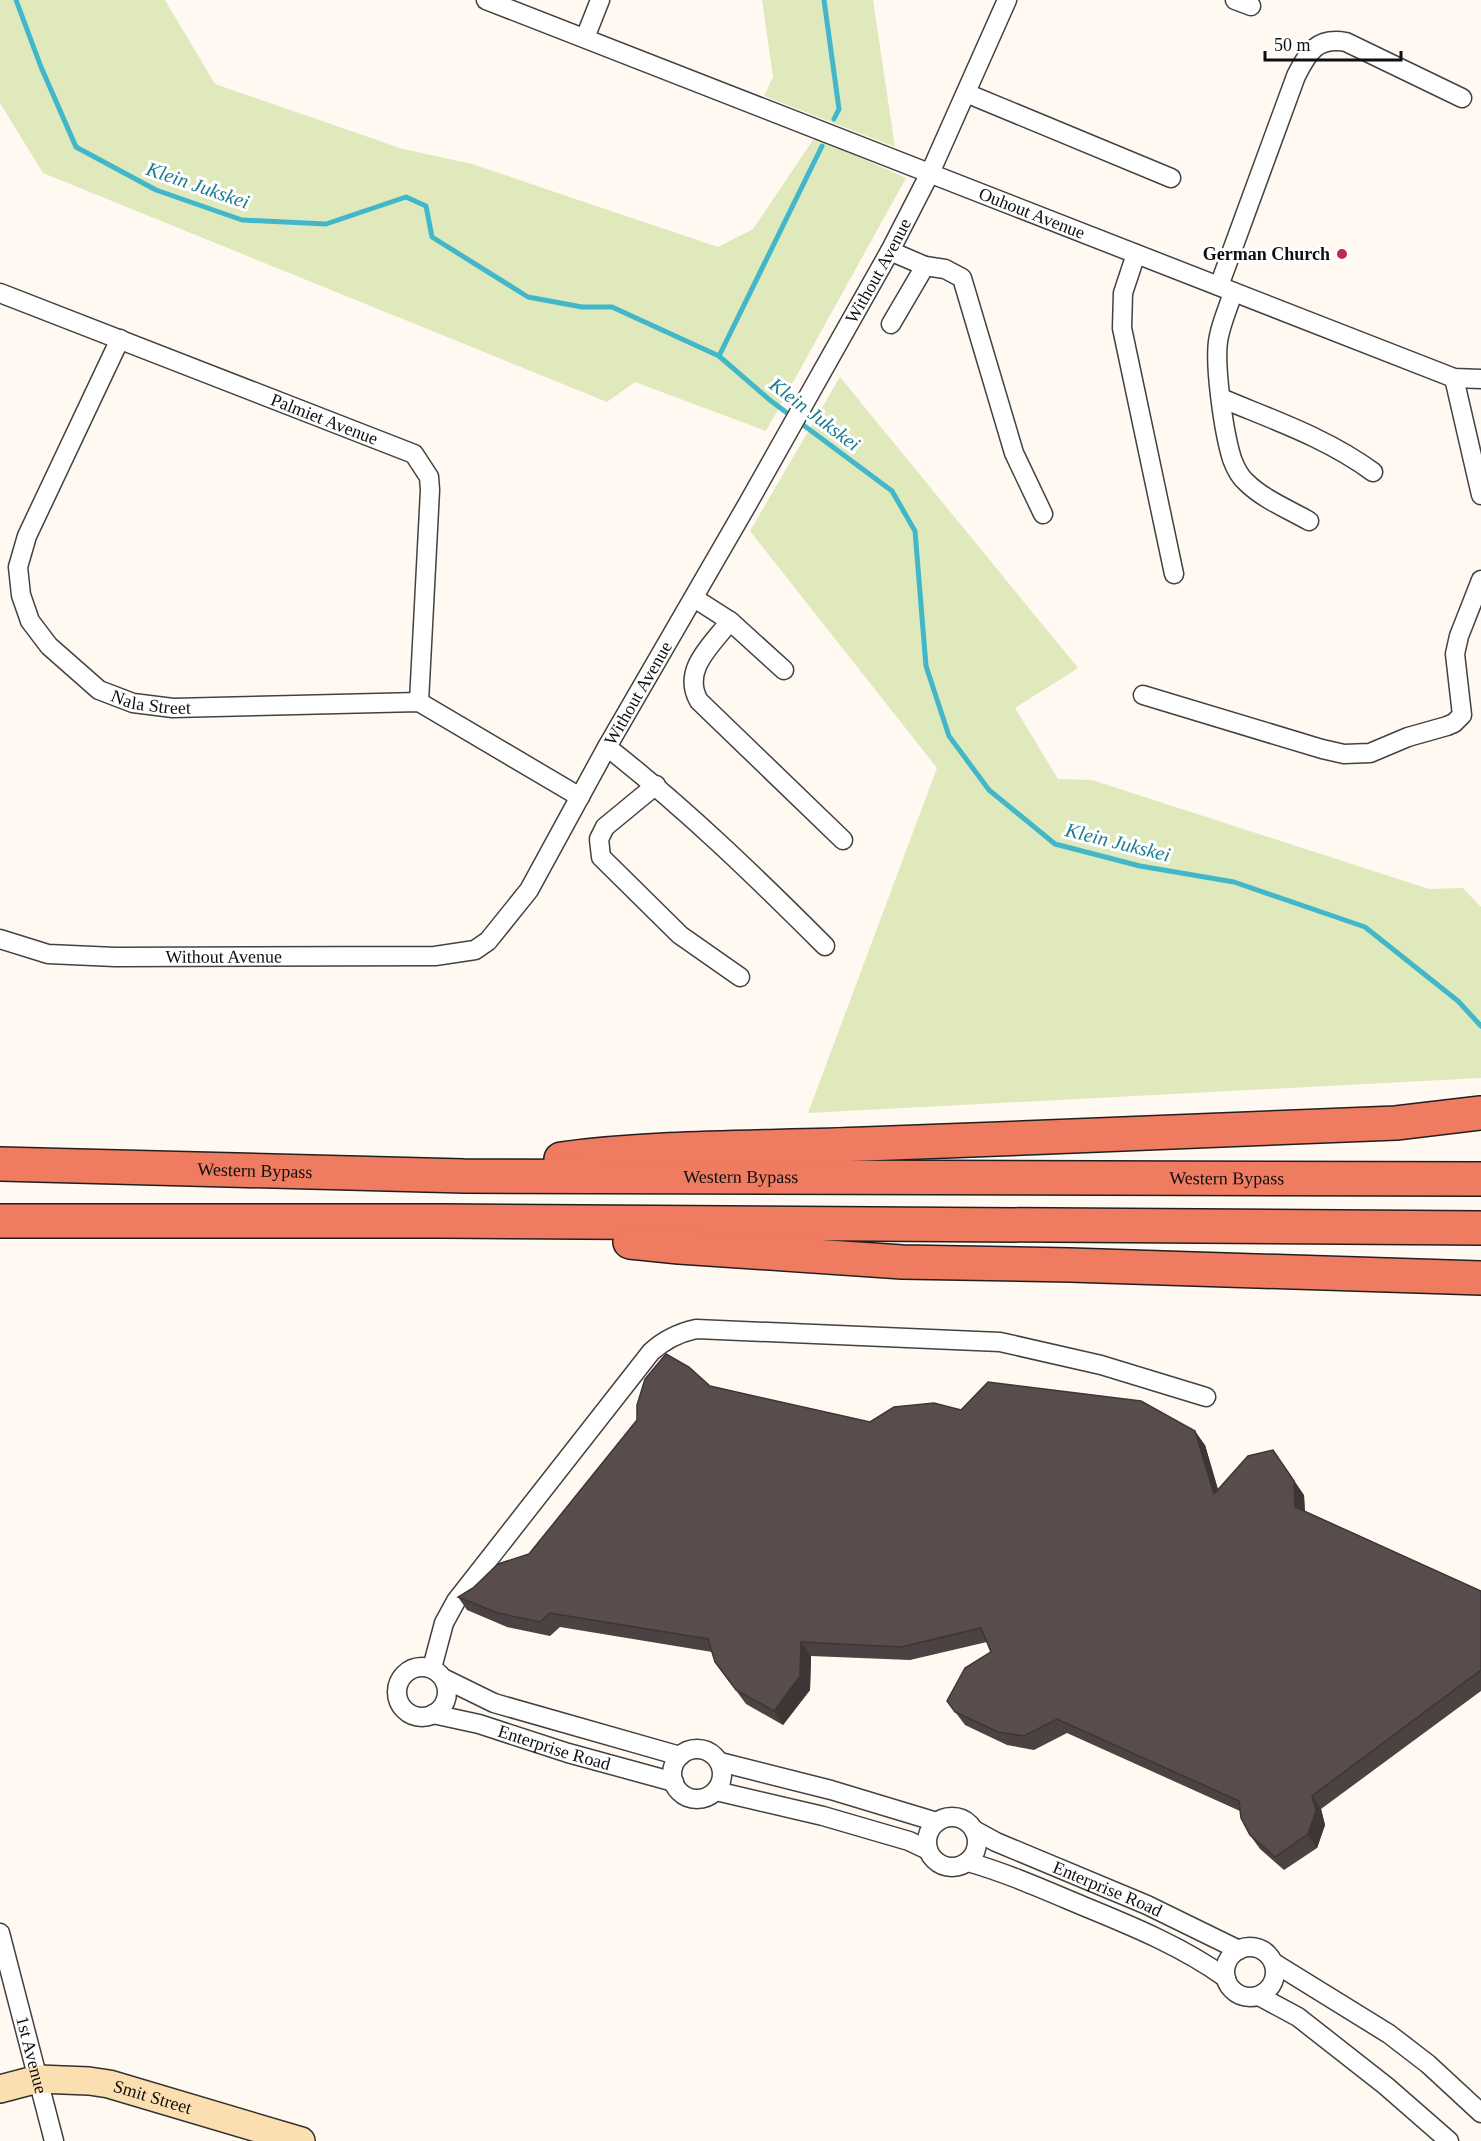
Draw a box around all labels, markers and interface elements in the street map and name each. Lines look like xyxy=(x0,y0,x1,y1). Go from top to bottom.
scale bar xyxy=(1265,24,1402,62)
text: 50 m xyxy=(1274,35,1311,55)
water label: Klein Jukskei xyxy=(143,157,252,213)
street label: Ouhout Avenue xyxy=(976,183,1088,243)
street label: Without Avenue xyxy=(841,215,915,327)
place label: German Church xyxy=(1203,244,1330,264)
marker: German Church xyxy=(1335,247,1349,261)
water label: Klein Jukskei xyxy=(765,372,864,455)
street label: Palmiet Avenue xyxy=(268,389,381,449)
street label: Without Avenue xyxy=(600,638,676,749)
street label: Nala Street xyxy=(108,686,191,718)
water label: Klein Jukskei xyxy=(1062,818,1173,866)
street label: Without Avenue xyxy=(165,946,282,967)
street label: Western Bypass xyxy=(197,1159,313,1182)
street label: Western Bypass xyxy=(683,1167,798,1187)
street label: Western Bypass xyxy=(1169,1168,1284,1188)
street label: Enterprise Road xyxy=(496,1721,613,1774)
street label: Enterprise Road xyxy=(1050,1857,1165,1921)
street label: 1st Avenue xyxy=(12,2014,51,2096)
street label: Smit Street xyxy=(111,2076,194,2118)

